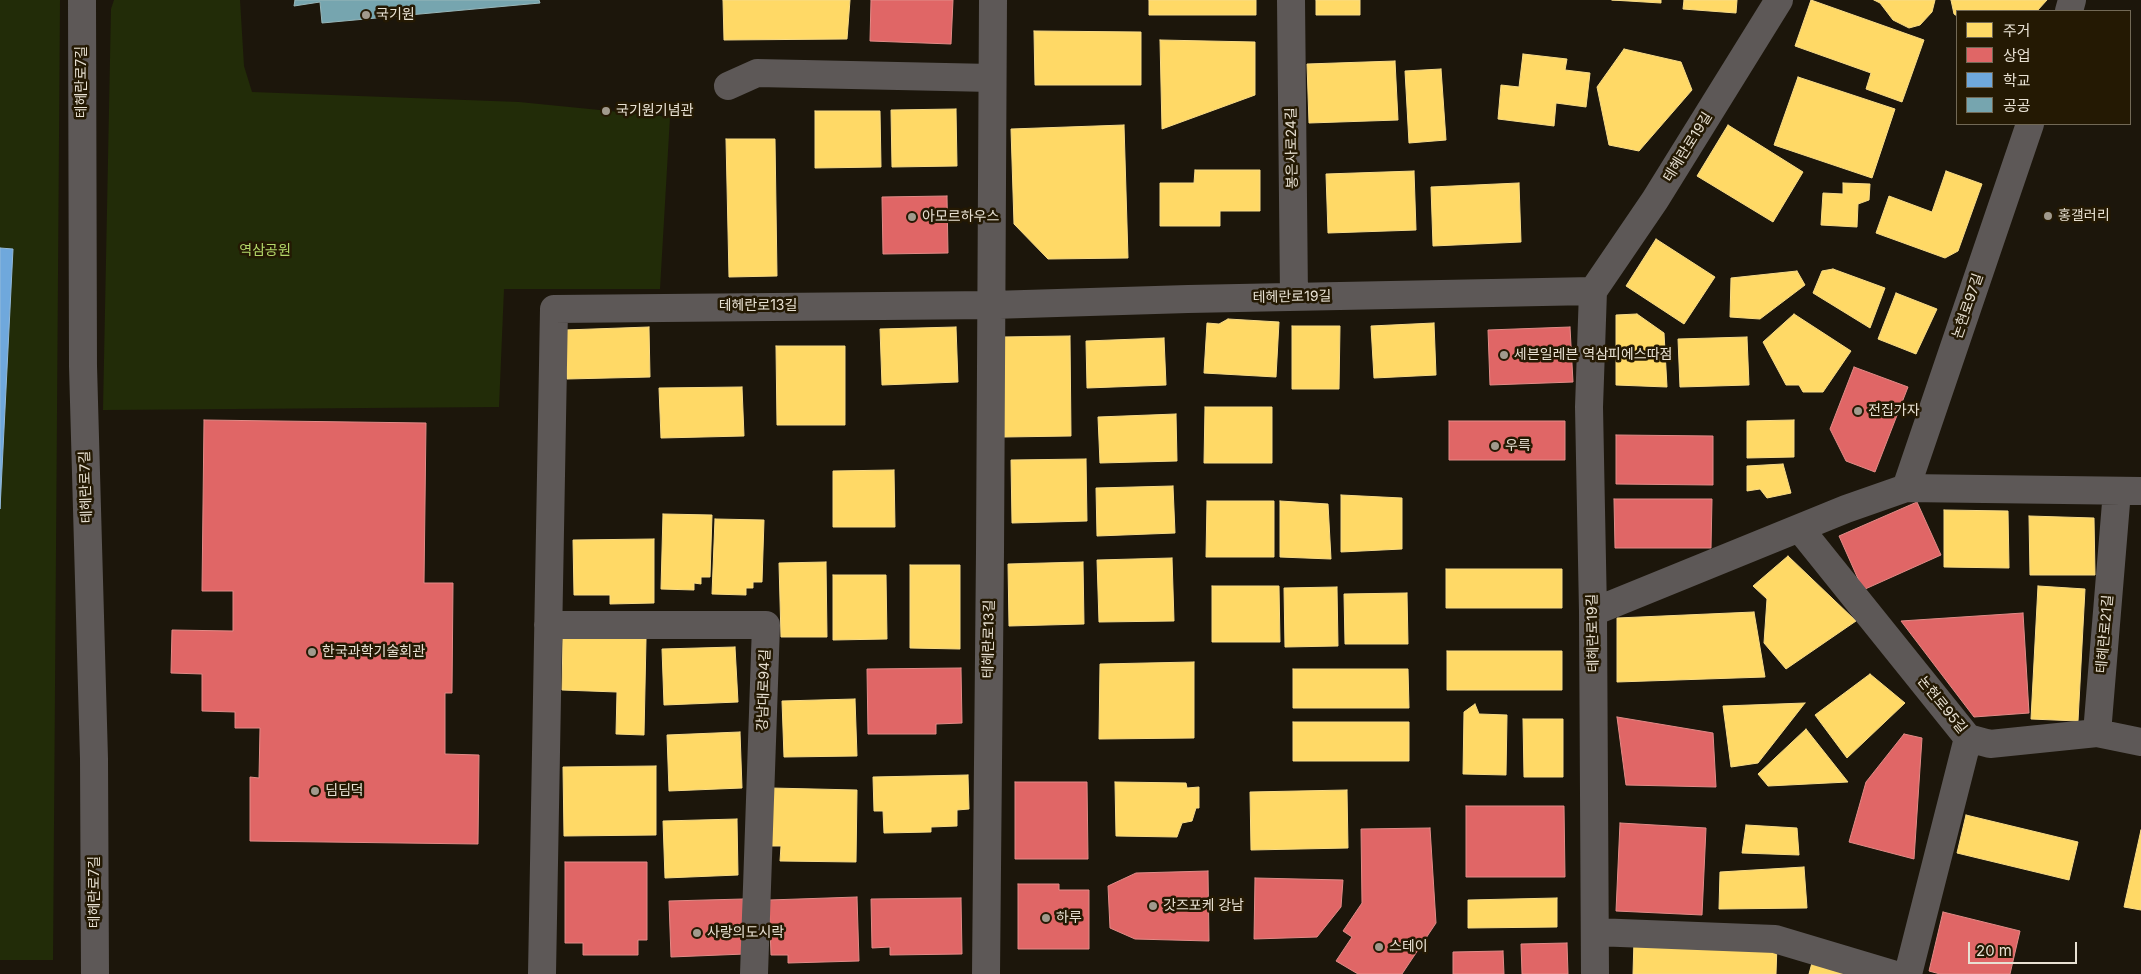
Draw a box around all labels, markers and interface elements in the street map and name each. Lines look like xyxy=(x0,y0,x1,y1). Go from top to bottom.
place label: 국기원 xyxy=(376,7,415,23)
marker: 국기원 xyxy=(360,9,372,21)
legend xyxy=(1956,10,2131,125)
text: 주거 xyxy=(2003,21,2031,40)
street label: 테헤란로7길 xyxy=(74,46,90,118)
text: 상업 xyxy=(2003,46,2031,65)
text: 학교 xyxy=(2003,71,2031,90)
text: 공공 xyxy=(2003,96,2031,115)
place label: 국기원기념관 xyxy=(616,103,693,119)
marker: 국기원기념관 xyxy=(600,105,612,117)
street label: 봉은사로24길 xyxy=(1283,107,1301,189)
street label: 테헤란로19길 xyxy=(1660,109,1716,185)
place label: 홍갤러리 xyxy=(2058,208,2110,224)
place label: 아모르하우스 xyxy=(922,209,999,225)
marker: 홍갤러리 xyxy=(2042,210,2054,222)
marker: 아모르하우스 xyxy=(906,211,918,223)
park label: 역삼공원 xyxy=(239,243,291,259)
street label: 논현로97길 xyxy=(1949,271,1987,341)
street label: 테헤란로19길 xyxy=(1252,288,1332,306)
street label: 테헤란로13길 xyxy=(719,298,797,314)
place label: 세븐일레븐 역삼피에스따점 xyxy=(1514,347,1672,363)
marker: 세븐일레븐 역삼피에스따점 xyxy=(1498,349,1510,361)
place label: 전집가자 xyxy=(1868,403,1920,419)
marker: 전집가자 xyxy=(1852,405,1864,417)
place label: 우륵 xyxy=(1505,438,1531,454)
marker: 우륵 xyxy=(1489,440,1501,452)
street label: 테헤란로7길 xyxy=(76,451,96,523)
street label: 테헤란로19길 xyxy=(1584,593,1602,673)
street label: 테헤란로21길 xyxy=(2093,594,2117,674)
street label: 테헤란로13길 xyxy=(980,599,998,679)
place label: 한국과학기술회관 xyxy=(322,644,425,660)
marker: 한국과학기술회관 xyxy=(306,646,318,658)
street label: 강남대로94길 xyxy=(754,649,774,731)
street label: 논현로95길 xyxy=(1914,673,1970,737)
place label: 딤딤덕 xyxy=(325,783,364,799)
marker: 딤딤덕 xyxy=(309,785,321,797)
street label: 테헤란로7길 xyxy=(87,856,103,928)
place label: 갓즈포케 강남 xyxy=(1163,898,1244,914)
marker: 갓즈포케 강남 xyxy=(1147,900,1159,912)
place label: 하루 xyxy=(1056,910,1082,926)
marker: 하루 xyxy=(1040,912,1052,924)
place label: 사랑의도시락 xyxy=(707,925,784,941)
marker: 사랑의도시락 xyxy=(691,927,703,939)
scale bar xyxy=(1971,932,2080,964)
place label: 스테이 xyxy=(1389,939,1428,955)
marker: 스테이 xyxy=(1373,941,1385,953)
text: 20 m xyxy=(1976,941,2012,960)

